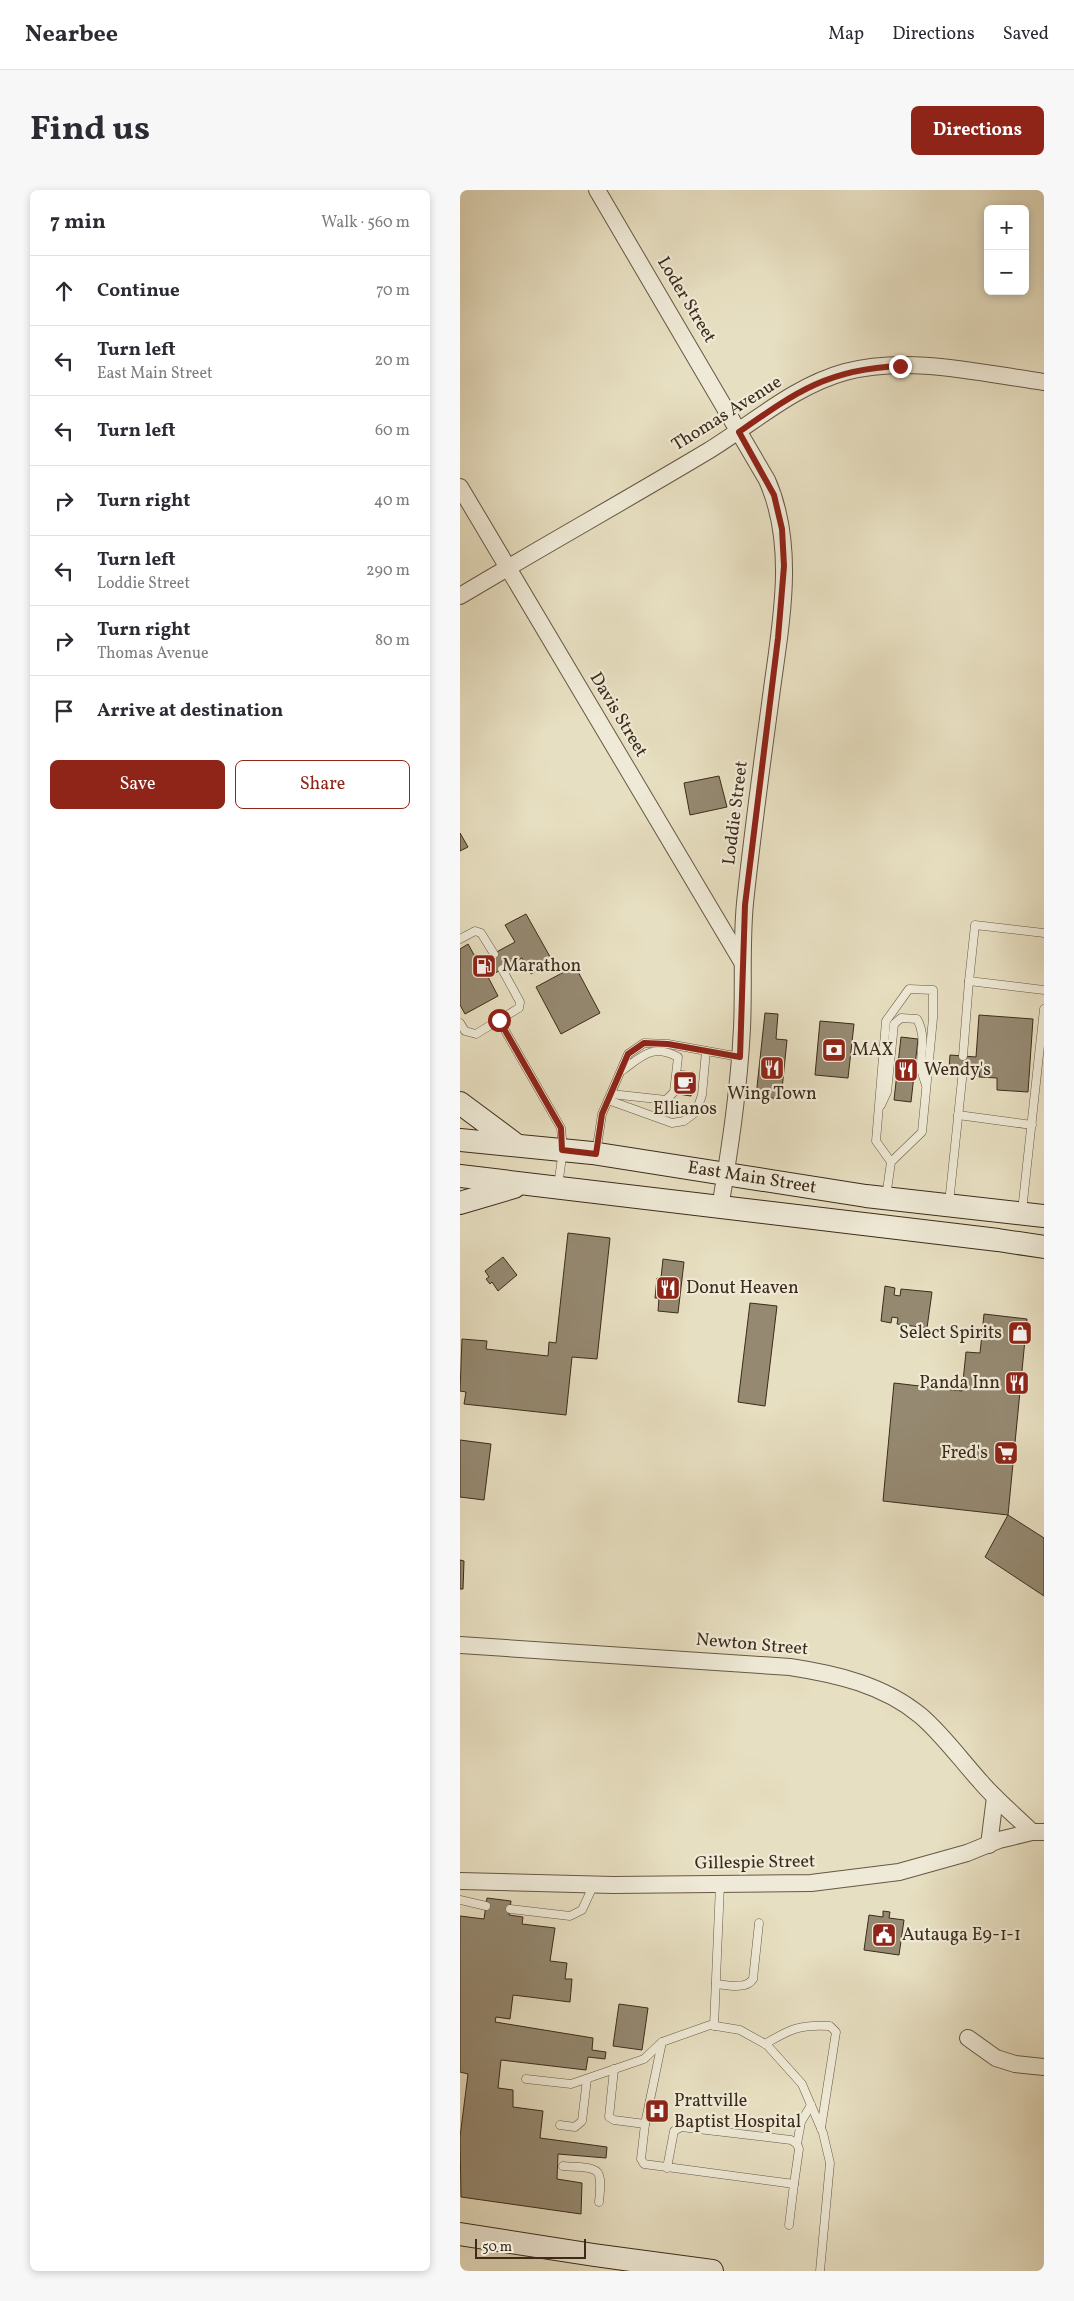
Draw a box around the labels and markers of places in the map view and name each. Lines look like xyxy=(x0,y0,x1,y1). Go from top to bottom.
fuel station icon: Marathon xyxy=(471,953,497,979)
place label: Marathon xyxy=(502,954,582,979)
bank icon: MAX xyxy=(821,1037,847,1063)
place label: MAX xyxy=(852,1038,893,1063)
restaurant icon: Wing Town xyxy=(759,1055,785,1081)
restaurant icon: Wendy's xyxy=(893,1057,919,1083)
place label: Wendy's xyxy=(924,1058,991,1083)
cafe icon: Ellianos xyxy=(672,1070,698,1096)
place label: Wing Town xyxy=(727,1082,817,1107)
place label: Ellianos xyxy=(653,1097,717,1122)
restaurant icon: Donut Heaven xyxy=(655,1275,681,1301)
place label: Donut Heaven xyxy=(686,1276,799,1301)
shop icon: Select Spirits xyxy=(1007,1320,1033,1346)
place label: Select Spirits xyxy=(899,1321,1002,1346)
restaurant icon: Panda Inn xyxy=(1004,1370,1030,1396)
place label: Panda Inn xyxy=(919,1371,1000,1396)
supermarket icon: Fred's xyxy=(993,1440,1019,1466)
place label: Fred's xyxy=(941,1441,988,1466)
public building icon: Autauga E9-1-1 xyxy=(871,1922,897,1948)
place label: Autauga E9-1-1 xyxy=(902,1923,1021,1948)
place label: Prattville Baptist Hospital xyxy=(674,2089,801,2135)
hospital icon: Prattville Baptist Hospital xyxy=(644,2098,670,2124)

